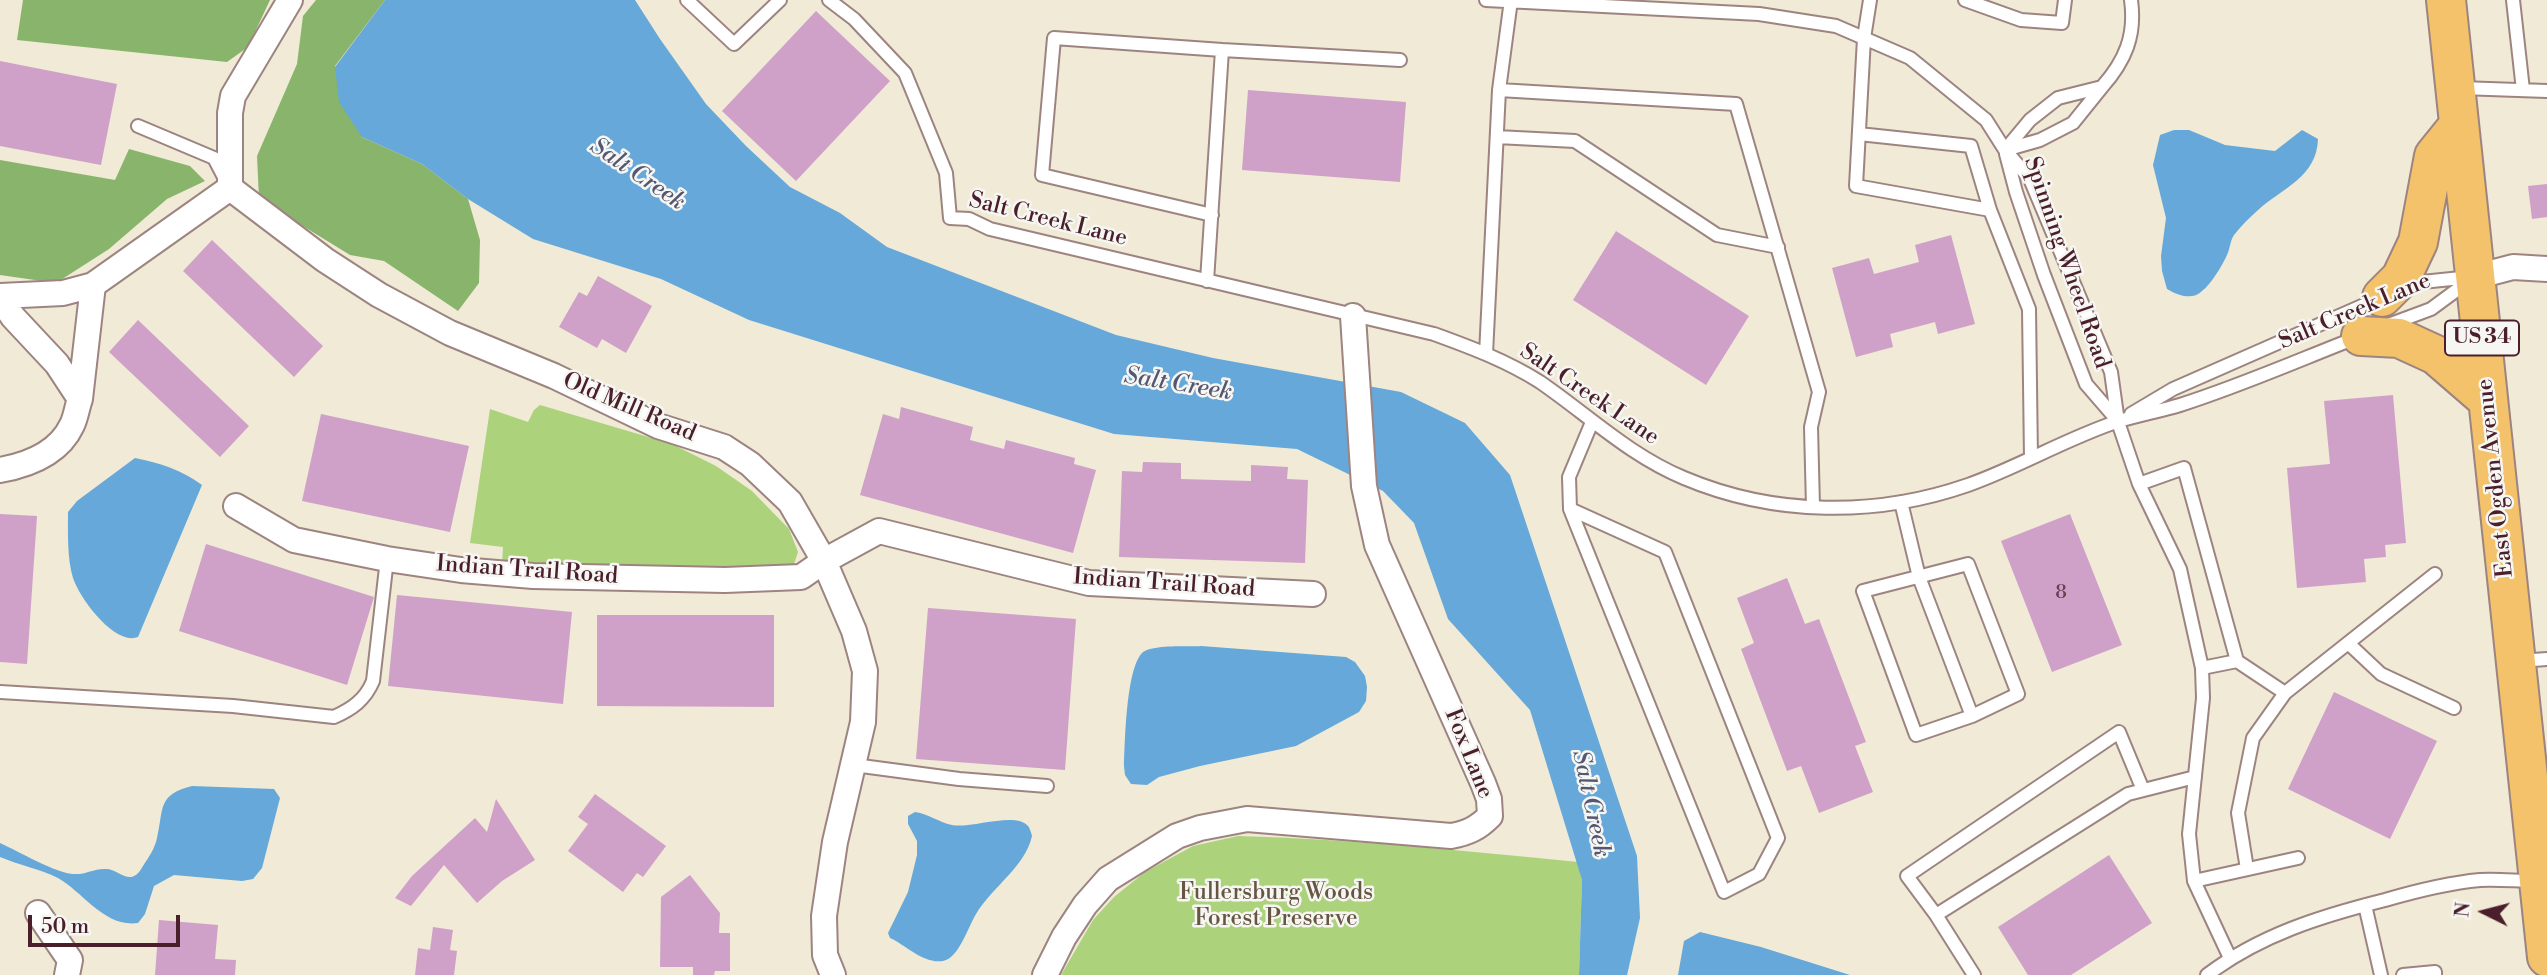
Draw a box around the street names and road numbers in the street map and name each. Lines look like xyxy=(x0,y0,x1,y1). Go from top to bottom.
street label: Spinning Wheel Road xyxy=(2017,153,2115,373)
street label: Salt Creek Lane xyxy=(966,187,1130,253)
street label: Salt Creek Lane xyxy=(2275,268,2435,356)
road number: US 34 xyxy=(2445,320,2519,356)
street label: Salt Creek Lane xyxy=(1514,338,1664,452)
street label: Old Mill Road xyxy=(558,368,700,448)
street label: East Ogden Avenue xyxy=(2472,377,2520,579)
street label: Indian Trail Road xyxy=(435,551,619,591)
street label: Indian Trail Road xyxy=(1072,564,1256,604)
street label: Fox Lane xyxy=(1438,705,1498,803)

